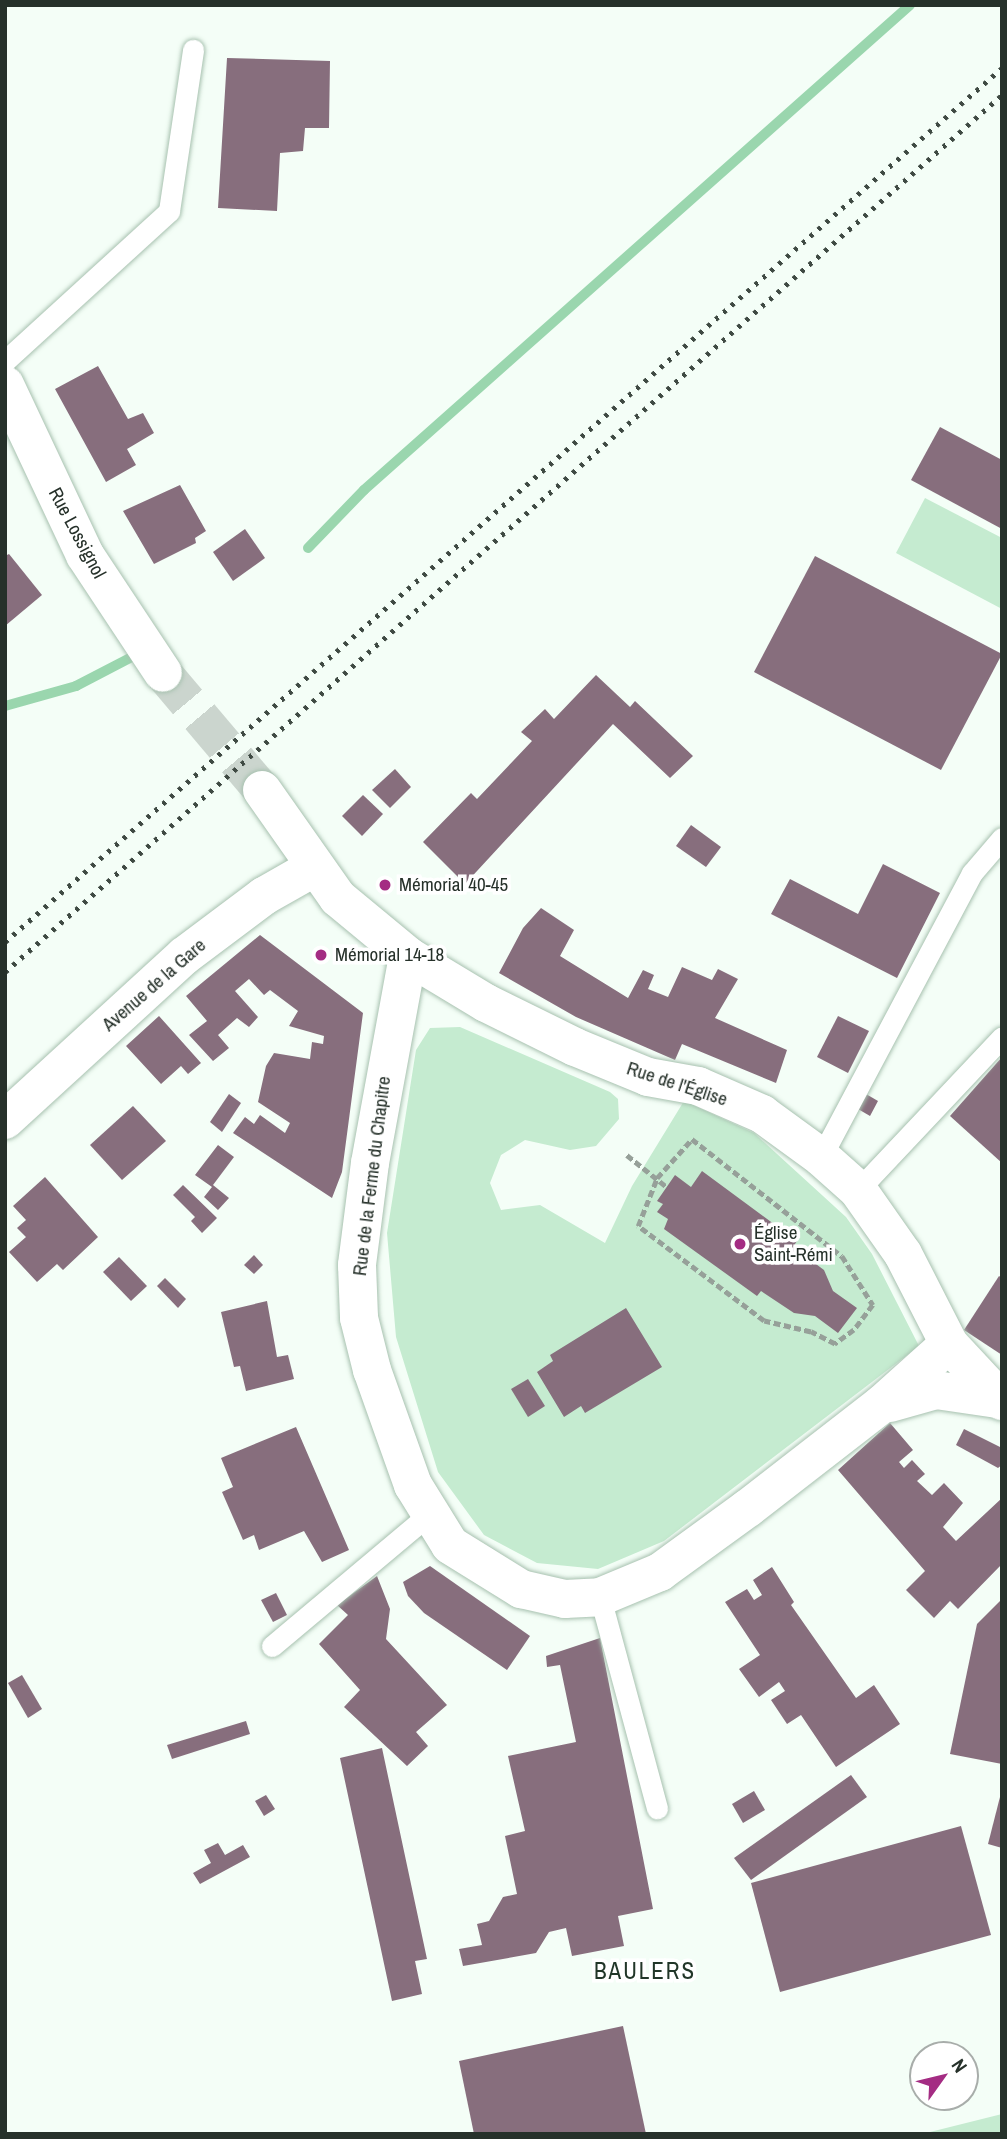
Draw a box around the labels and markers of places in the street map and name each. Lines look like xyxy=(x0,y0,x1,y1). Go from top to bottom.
place label: Mémorial 40-45 xyxy=(399,874,508,896)
marker: Mémorial 40-45 xyxy=(377,877,393,893)
place label: Mémorial 14-18 xyxy=(335,944,444,966)
marker: Mémorial 14-18 xyxy=(313,947,329,963)
place label: Église Saint-Rémi xyxy=(754,1222,833,1266)
marker: Église Saint-Rémi xyxy=(732,1236,748,1252)

